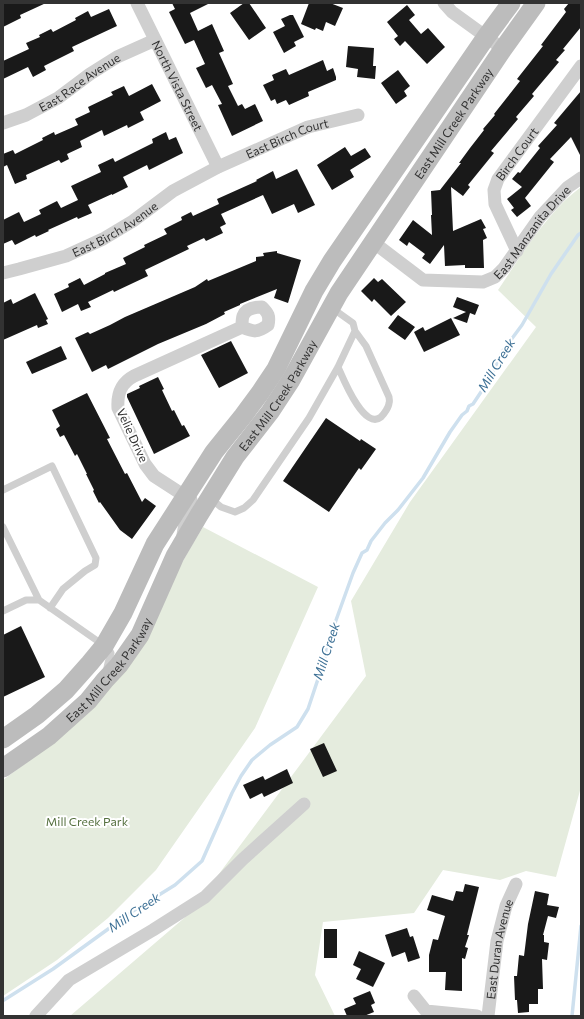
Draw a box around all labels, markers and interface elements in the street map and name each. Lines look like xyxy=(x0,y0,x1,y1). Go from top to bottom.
street label: North Vista Street xyxy=(149,38,206,133)
street label: East Race Avenue xyxy=(36,50,122,114)
street label: East Mill Creek Parkway xyxy=(411,65,495,181)
street label: East Birch Court xyxy=(243,115,330,161)
street label: Birch Court xyxy=(492,124,541,183)
street label: East Manzanita Drive xyxy=(490,182,573,282)
street label: East Birch Avenue xyxy=(70,198,160,259)
water label: Mill Creek xyxy=(474,335,519,395)
street label: East Mill Creek Parkway xyxy=(236,337,319,453)
street label: Velie Drive xyxy=(115,406,151,464)
street label: East Mill Creek Parkway xyxy=(63,615,154,725)
water label: Mill Creek xyxy=(309,619,343,682)
park label: Mill Creek Park xyxy=(46,814,129,828)
water label: Mill Creek xyxy=(105,888,164,935)
street label: East Duran Avenue xyxy=(483,897,515,1000)

